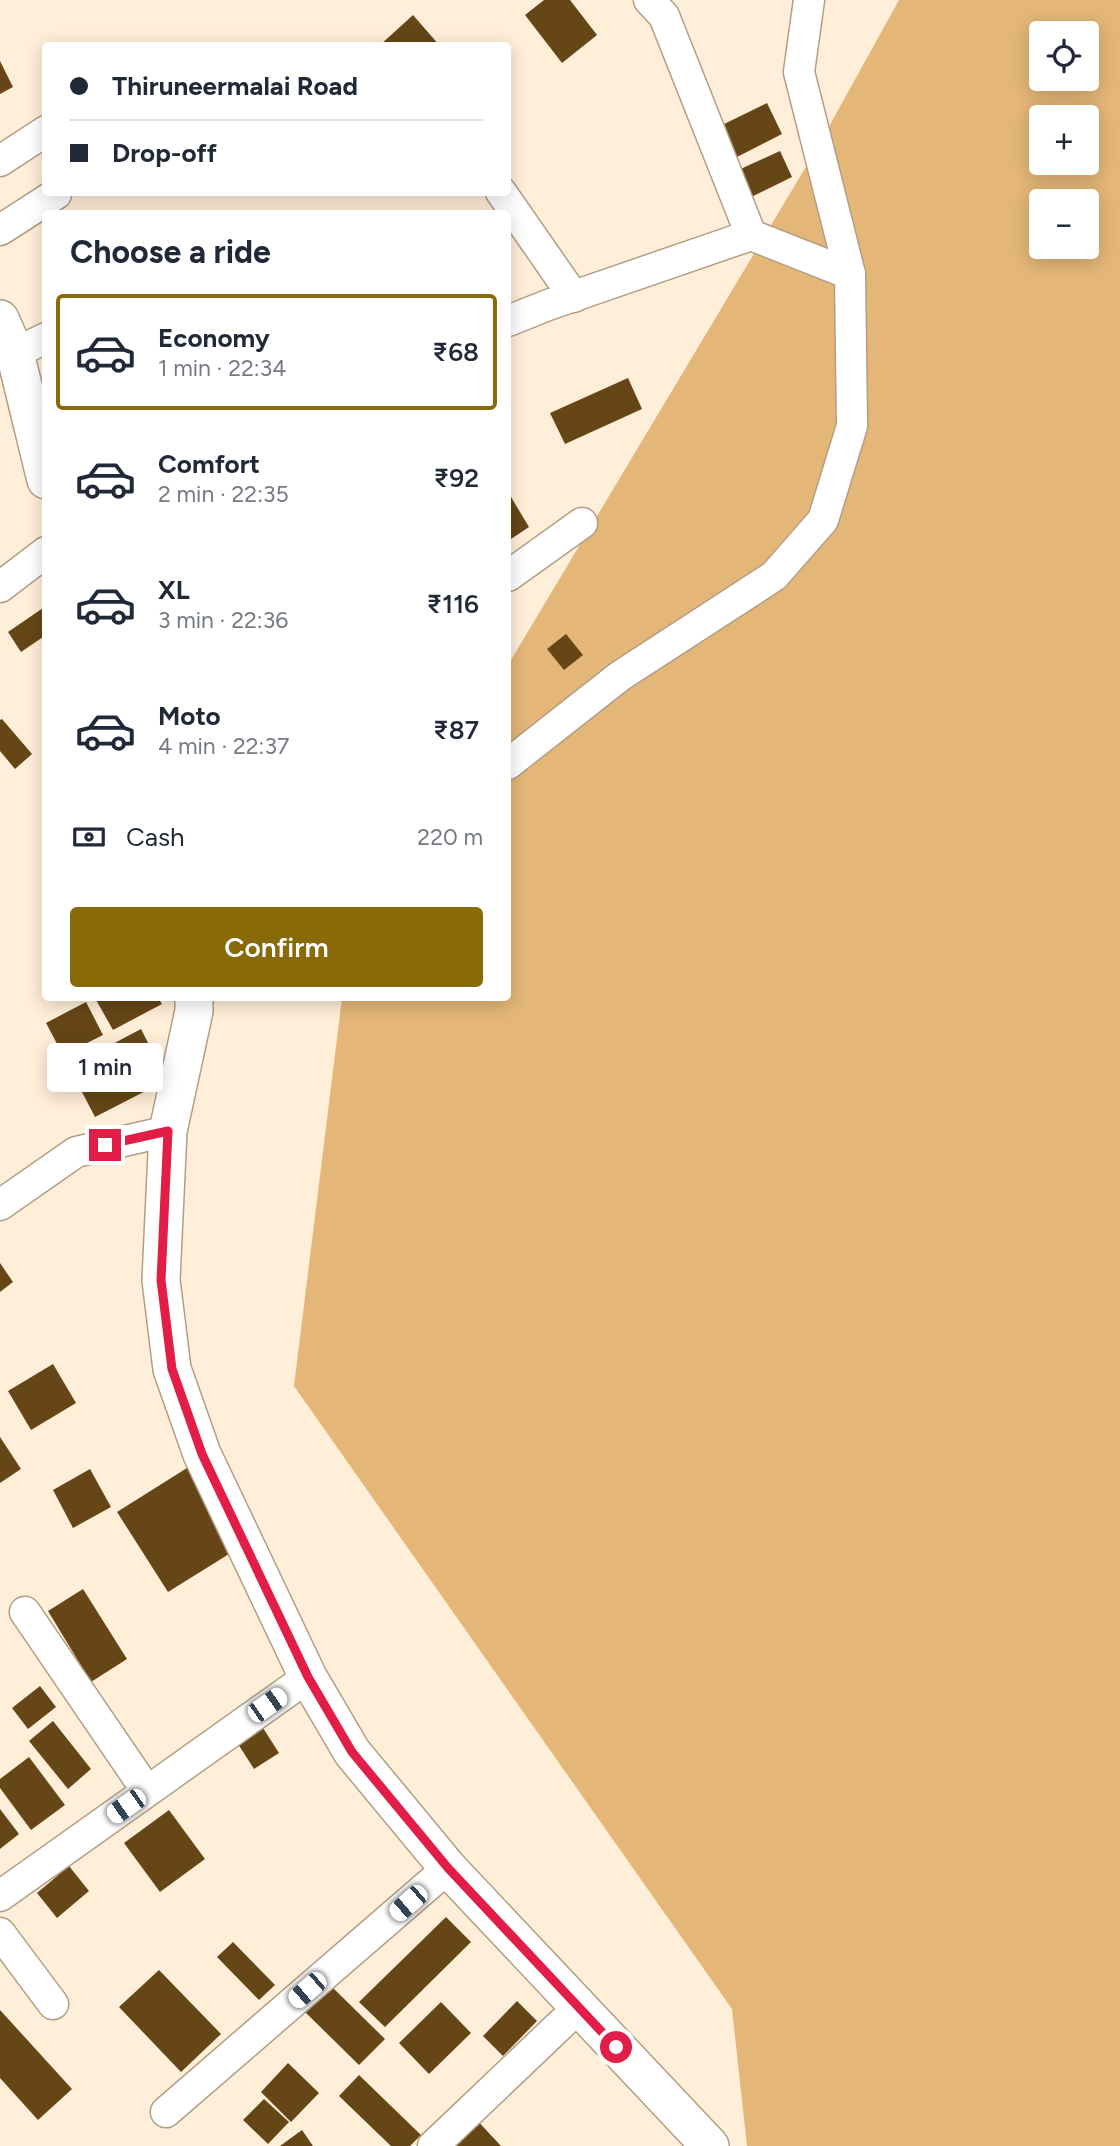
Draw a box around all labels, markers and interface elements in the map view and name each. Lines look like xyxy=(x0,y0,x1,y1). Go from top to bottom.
map controls xyxy=(1029,21,1099,259)
button: locate xyxy=(1029,21,1099,91)
text: Thiruneermalai Road xyxy=(112,70,358,102)
button: + xyxy=(1029,105,1099,175)
text: Drop-off xyxy=(112,137,217,169)
button: − xyxy=(1029,189,1099,259)
text: Choose a ride xyxy=(70,233,271,271)
icon: car xyxy=(74,321,137,384)
text: Economy xyxy=(158,322,270,354)
text: ₹68 xyxy=(432,336,479,368)
text: 1 min · 22:34 xyxy=(158,354,286,382)
icon: car xyxy=(74,447,137,510)
text: Comfort xyxy=(158,448,260,480)
text: ₹92 xyxy=(433,462,479,494)
text: 2 min · 22:35 xyxy=(158,480,289,508)
icon: car xyxy=(74,573,137,636)
text: XL xyxy=(158,574,190,606)
text: ₹116 xyxy=(426,588,479,620)
text: 3 min · 22:36 xyxy=(158,606,288,634)
icon: car xyxy=(74,699,137,762)
text: Moto xyxy=(158,700,221,732)
text: ₹87 xyxy=(433,714,479,746)
text: 4 min · 22:37 xyxy=(158,732,289,760)
icon: cash xyxy=(70,818,108,856)
text: Cash xyxy=(126,821,185,853)
text: 220 m xyxy=(417,823,483,851)
button: Confirm xyxy=(70,907,483,987)
callout: 1 min xyxy=(47,1044,163,1092)
text: 1 min xyxy=(78,1053,132,1081)
route end xyxy=(89,1129,121,1161)
car xyxy=(244,1684,291,1726)
car xyxy=(103,1785,150,1827)
car xyxy=(386,1881,431,1925)
car xyxy=(285,1968,330,2012)
route start xyxy=(600,2031,632,2063)

